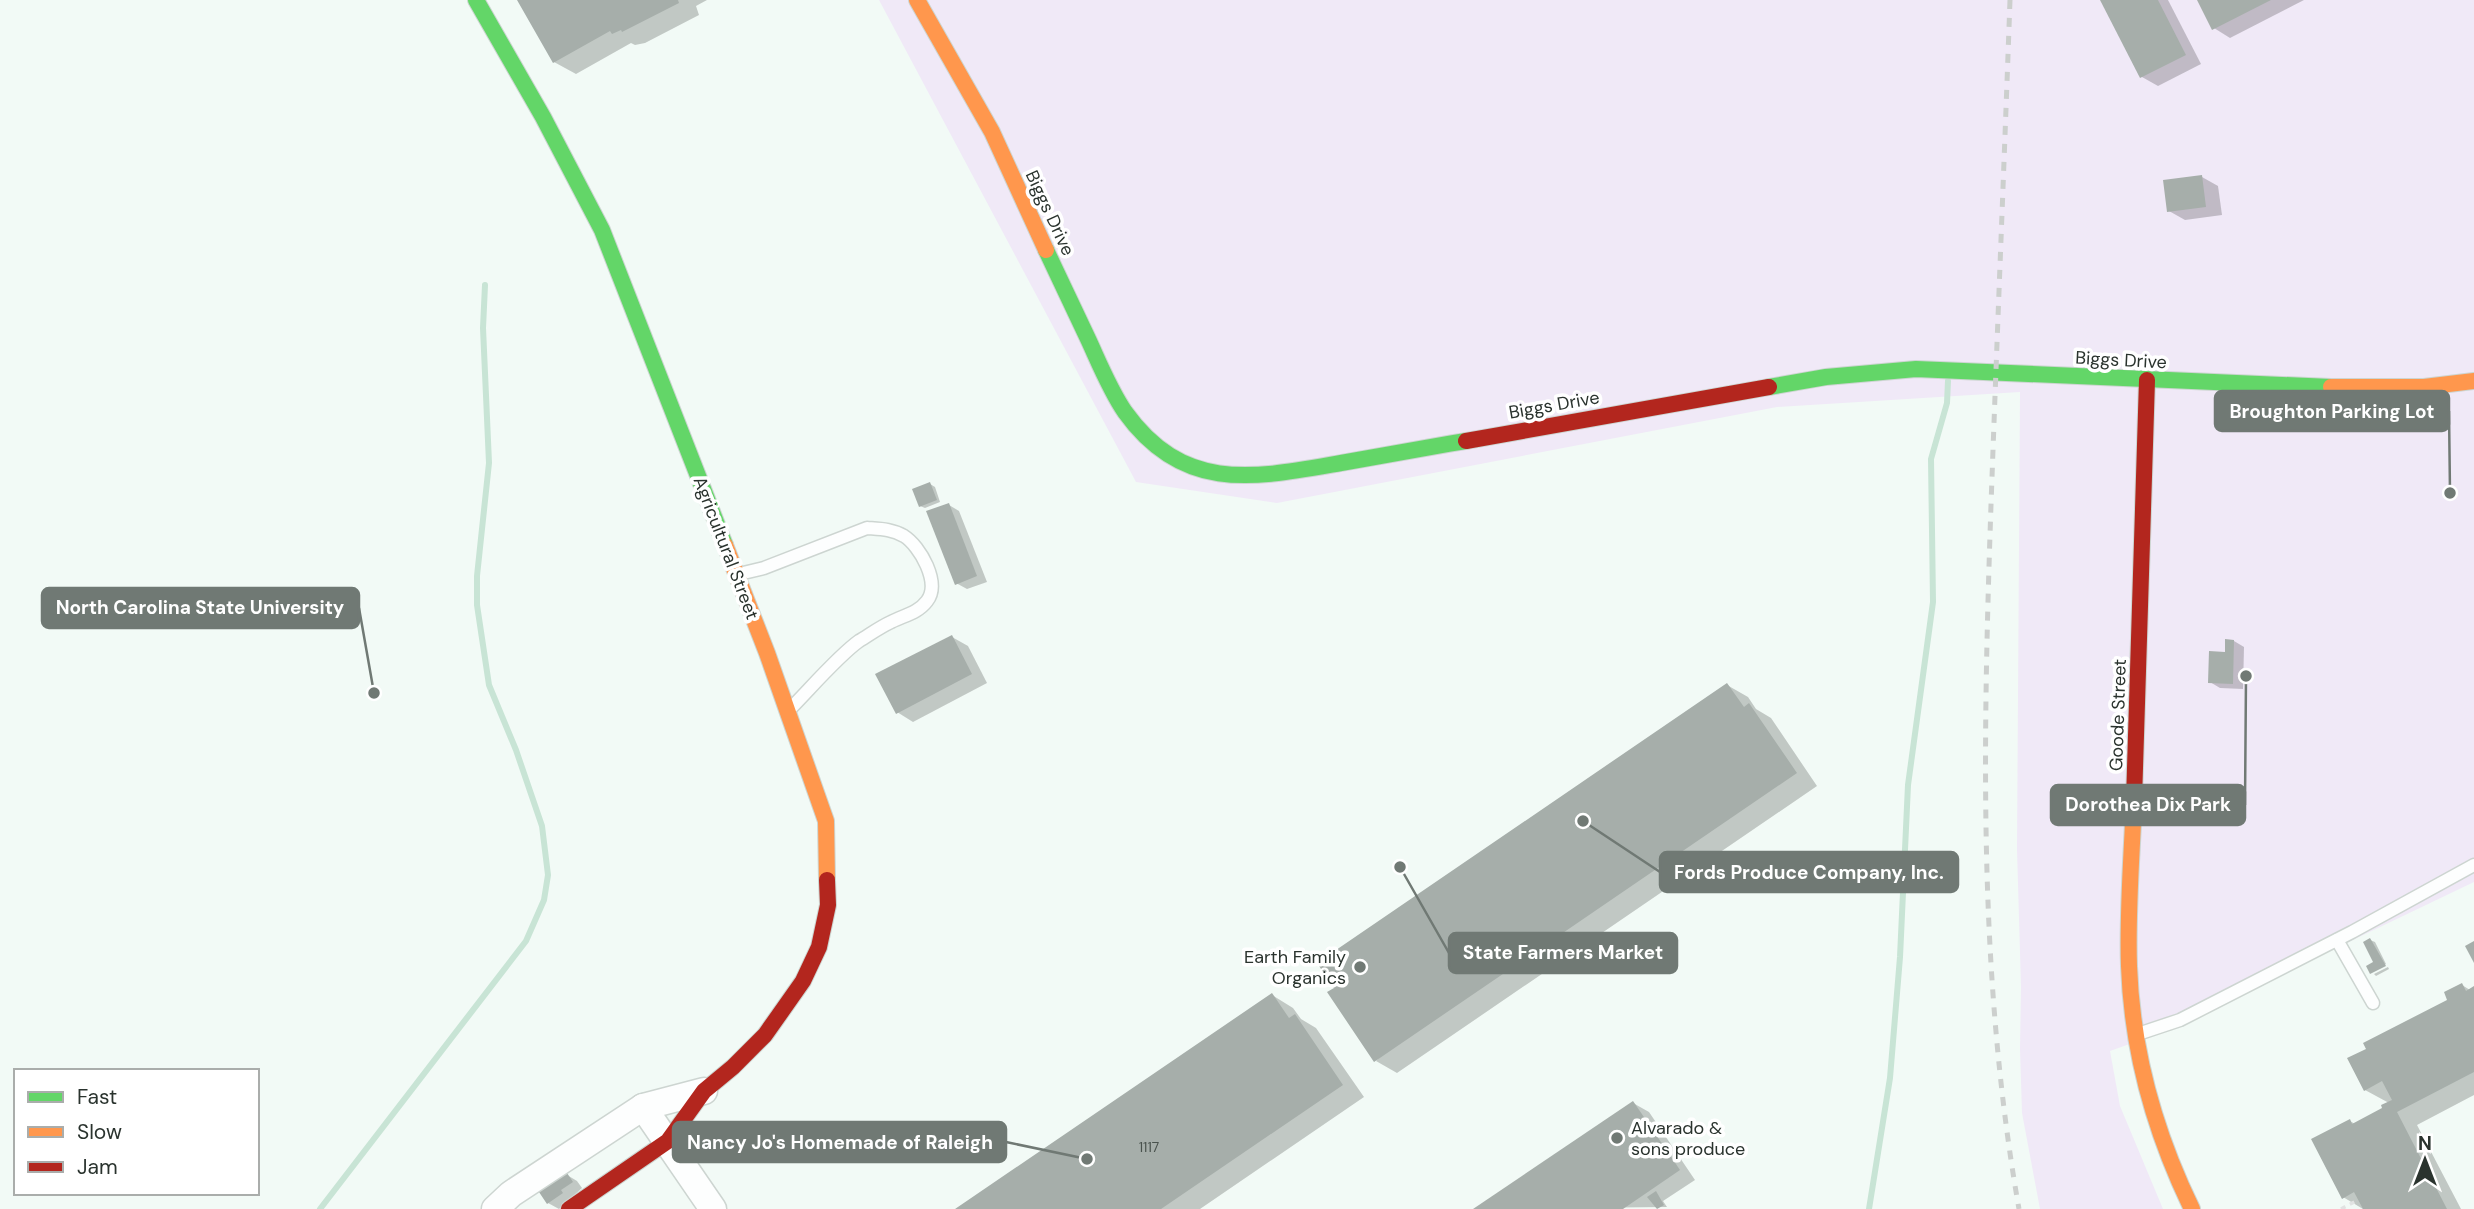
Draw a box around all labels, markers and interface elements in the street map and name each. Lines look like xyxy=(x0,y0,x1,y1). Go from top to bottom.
street label: Biggs Drive xyxy=(1020,166,1080,260)
street label: Biggs Drive xyxy=(2075,346,2167,374)
street label: Biggs Drive xyxy=(1507,385,1601,425)
callout: Broughton Parking Lot xyxy=(2215,391,2449,431)
text: Broughton Parking Lot xyxy=(2229,399,2435,424)
street label: Agricultural Street xyxy=(688,473,764,623)
callout: North Carolina State University xyxy=(42,588,359,628)
text: North Carolina State University xyxy=(56,595,345,620)
street label: Goode Street xyxy=(2104,658,2132,772)
callout: Dorothea Dix Park xyxy=(2051,785,2245,825)
text: Dorothea Dix Park xyxy=(2065,792,2231,817)
callout: Fords Produce Company, Inc. xyxy=(1660,852,1958,892)
text: Fords Produce Company, Inc. xyxy=(1674,860,1944,885)
callout: State Farmers Market xyxy=(1449,933,1677,973)
text: State Farmers Market xyxy=(1463,940,1663,965)
place label: Earth Family Organics xyxy=(1244,945,1346,990)
marker: Earth Family Organics xyxy=(1352,959,1368,975)
legend xyxy=(14,1069,259,1195)
text: Fast xyxy=(77,1083,117,1111)
place label: Alvarado & sons produce xyxy=(1631,1116,1745,1161)
text: Slow xyxy=(77,1118,122,1146)
callout: Nancy Jo's Homemade of Raleigh xyxy=(673,1122,1006,1162)
north arrow xyxy=(2390,1125,2460,1195)
text: Nancy Jo's Homemade of Raleigh xyxy=(687,1130,993,1155)
marker: Alvarado & sons produce xyxy=(1609,1130,1625,1146)
text: N xyxy=(2418,1131,2432,1156)
house number: 1117 xyxy=(1139,1138,1159,1156)
text: Jam xyxy=(77,1153,118,1181)

